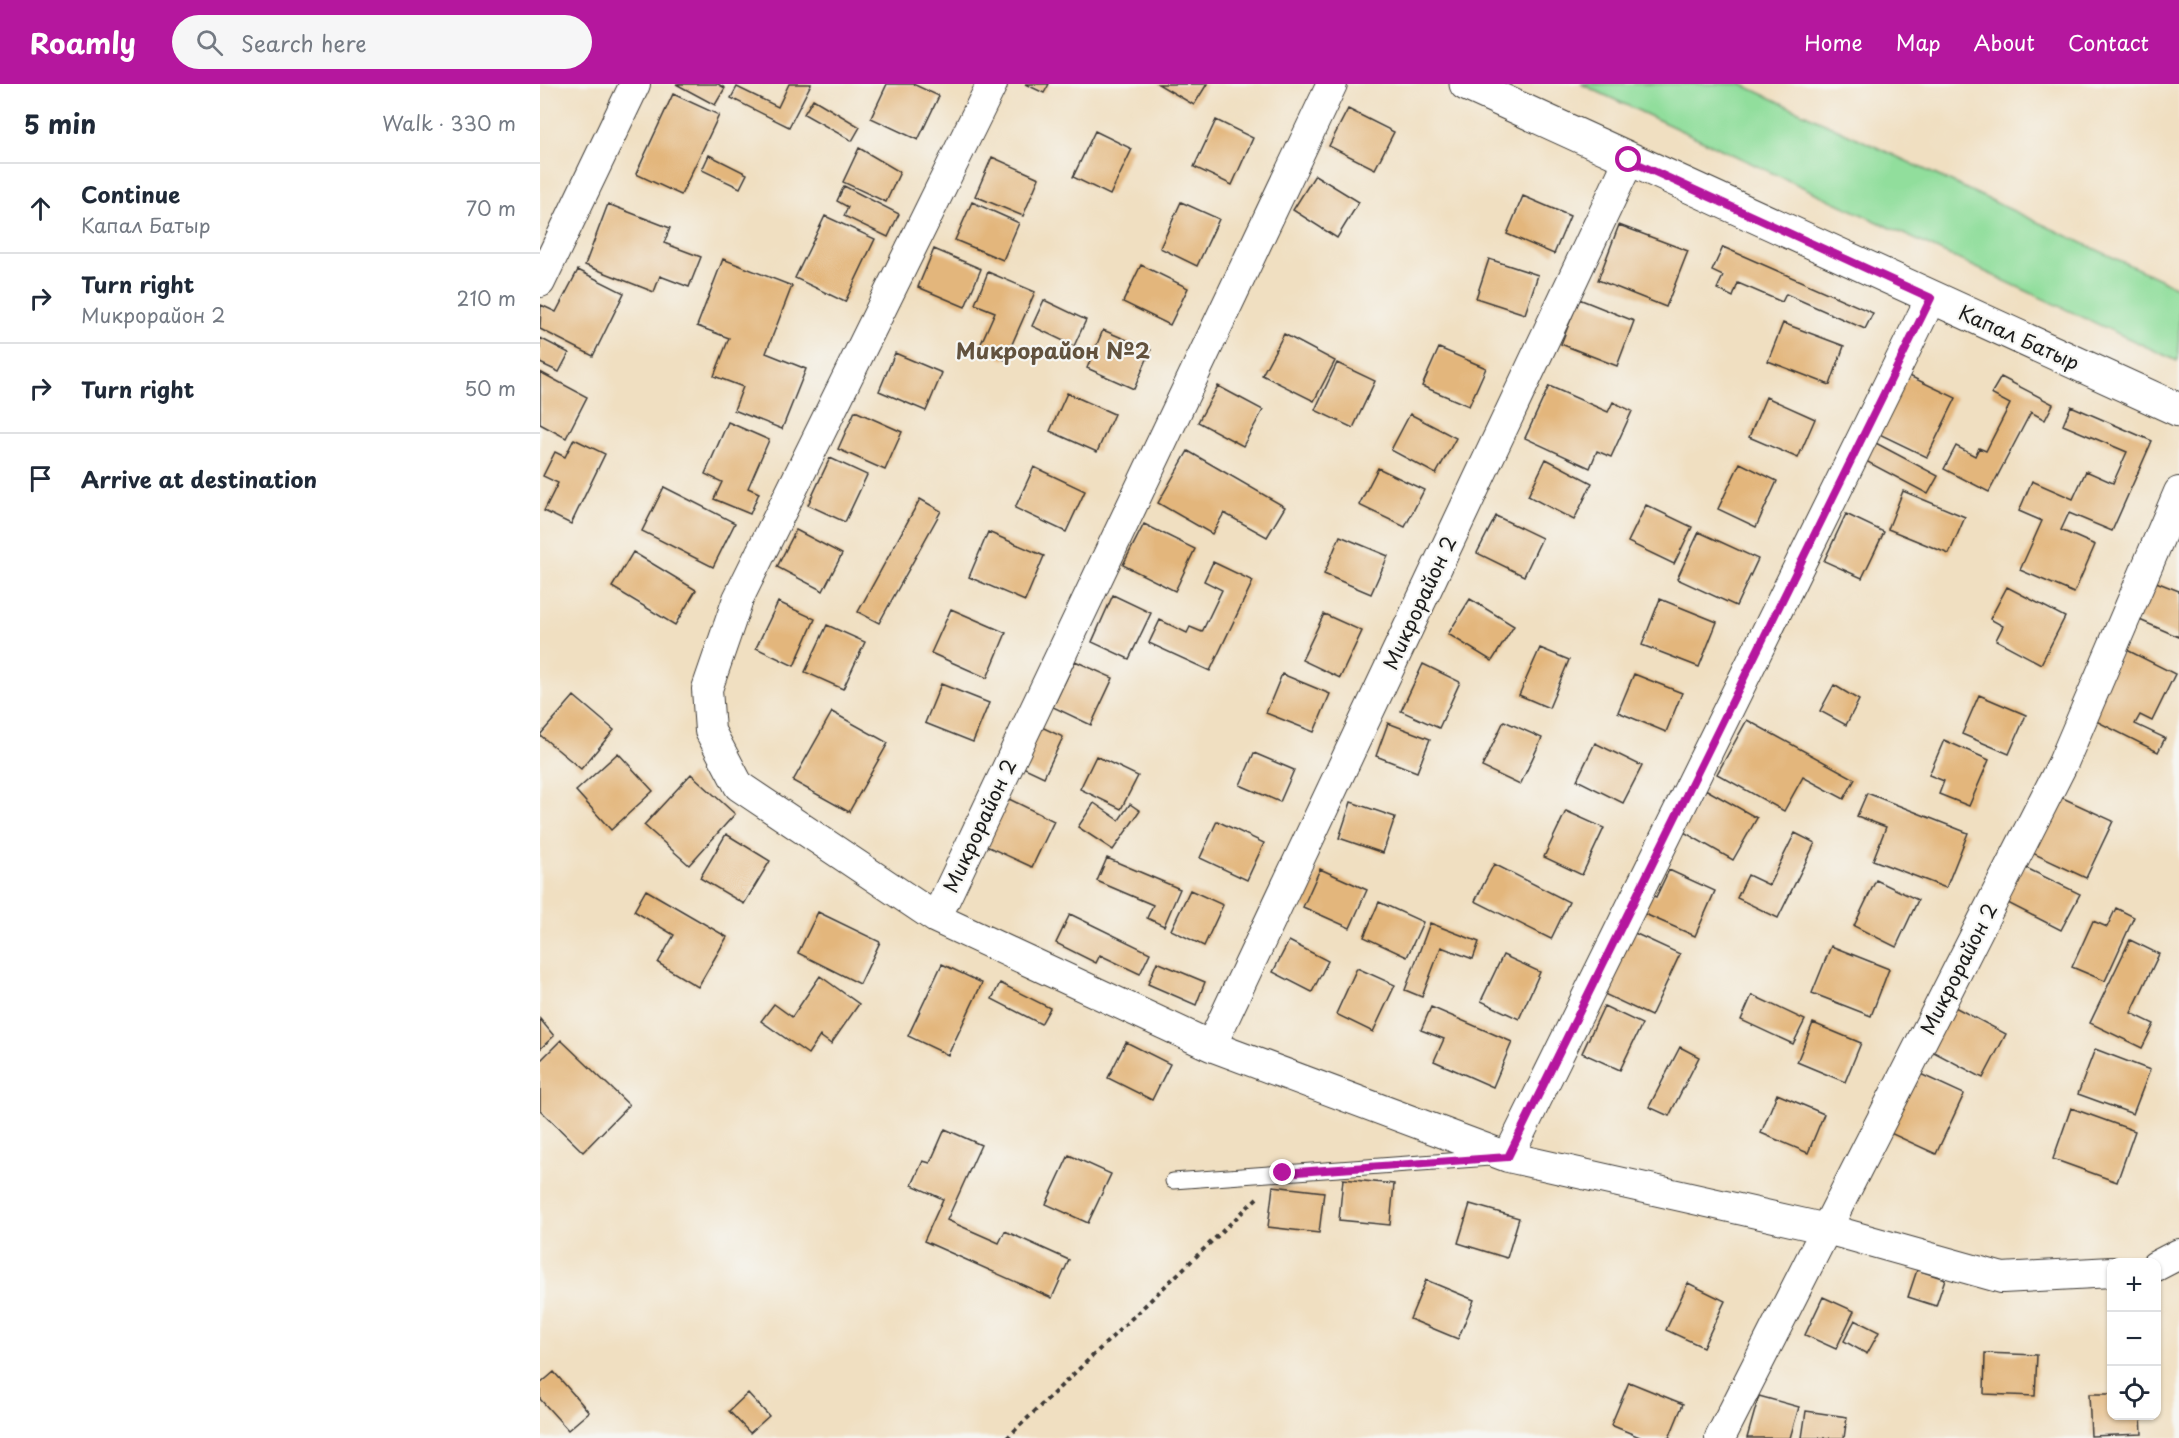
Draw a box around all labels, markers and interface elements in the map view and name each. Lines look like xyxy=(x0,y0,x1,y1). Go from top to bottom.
search box xyxy=(172,15,592,69)
text: Roamly xyxy=(30,21,136,64)
icon: search xyxy=(193,26,226,59)
text: Search here xyxy=(241,26,367,59)
text: Home xyxy=(1804,26,1863,58)
text: Map xyxy=(1896,26,1941,58)
text: About xyxy=(1974,26,2035,58)
text: Contact xyxy=(2068,26,2149,58)
text: 5 min xyxy=(24,104,96,143)
text: Walk · 330 m xyxy=(382,108,516,138)
route start xyxy=(1615,146,1641,172)
text: Continue xyxy=(81,177,180,210)
icon: ahead xyxy=(24,192,57,225)
text: 70 m xyxy=(466,193,516,223)
text: Капал Батыр xyxy=(81,210,210,240)
text: Turn right xyxy=(81,267,194,300)
icon: right xyxy=(24,282,57,315)
text: 210 m xyxy=(457,283,516,313)
street label: Капал Батыр xyxy=(1954,297,2085,377)
text: Микрорайон 2 xyxy=(81,300,226,330)
district label: Микрорайон №2 xyxy=(956,333,1150,366)
icon: right xyxy=(24,372,57,405)
text: Turn right xyxy=(81,372,194,405)
text: 50 m xyxy=(464,373,516,403)
icon: arrive xyxy=(24,462,57,495)
text: Arrive at destination xyxy=(81,462,317,495)
street label: Микрорайон 2 xyxy=(1375,531,1463,674)
street label: Микрорайон 2 xyxy=(935,754,1023,897)
street label: Микрорайон 2 xyxy=(1912,897,2004,1040)
route end xyxy=(1269,1159,1295,1185)
map controls xyxy=(2107,1258,2161,1420)
button: + xyxy=(2107,1258,2161,1312)
button: − xyxy=(2107,1312,2161,1366)
button: locate xyxy=(2107,1366,2161,1420)

